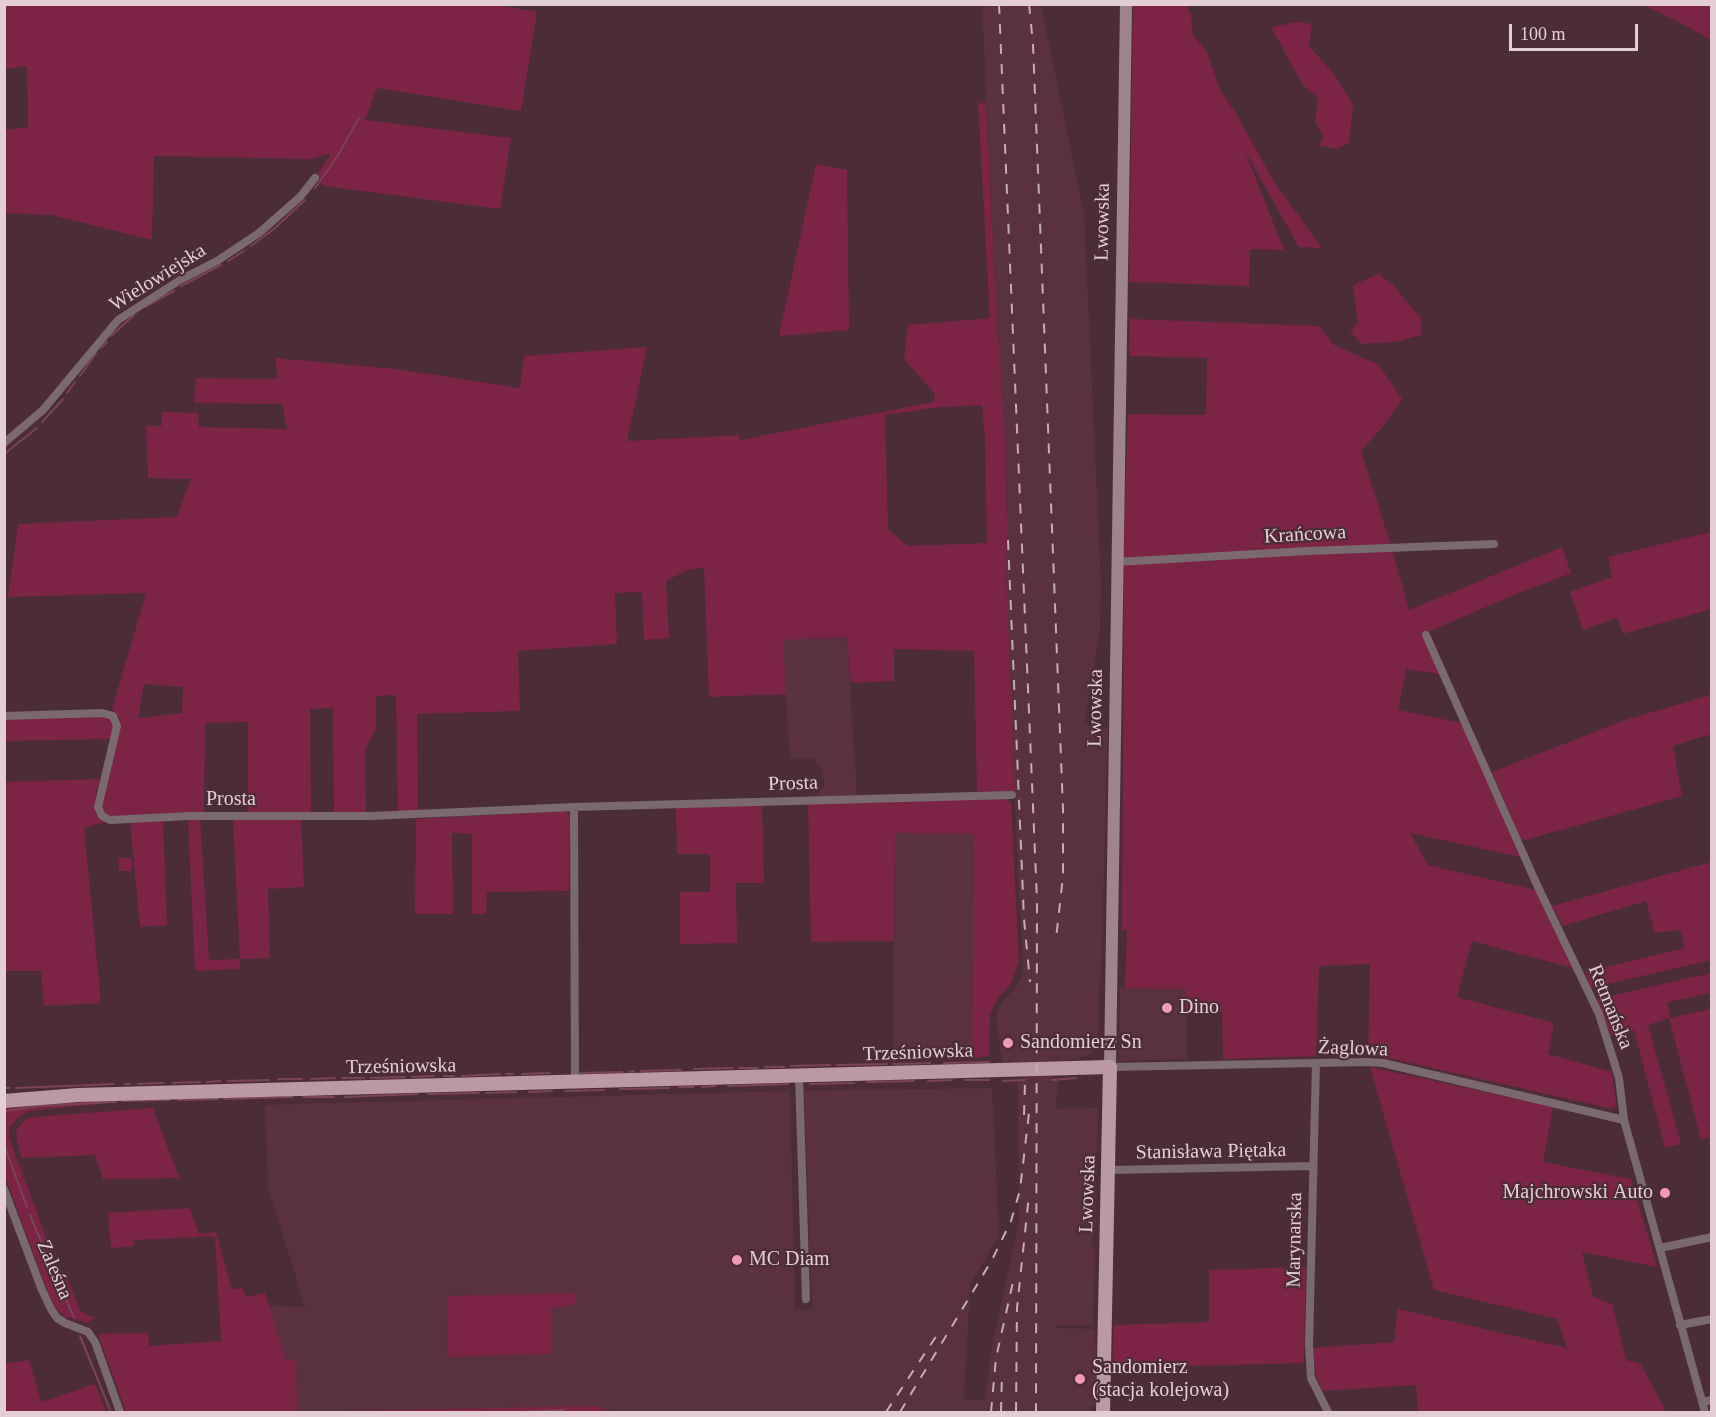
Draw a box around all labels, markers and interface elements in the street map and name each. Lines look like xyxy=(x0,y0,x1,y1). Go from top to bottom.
scale bar xyxy=(1512,12,1641,50)
text: 100 m xyxy=(1520,24,1566,44)
street label: Lwowska xyxy=(1090,183,1116,261)
street label: Wielowiejska xyxy=(105,239,211,317)
street label: Krańcowa xyxy=(1263,521,1347,549)
street label: Lwowska xyxy=(1083,669,1109,747)
street label: Prosta xyxy=(768,771,818,797)
street label: Prosta xyxy=(206,788,256,812)
street label: Retmańska xyxy=(1582,961,1638,1053)
place label: Dino xyxy=(1179,996,1219,1020)
marker: Dino xyxy=(1160,1001,1174,1015)
place label: Sandomierz Sn xyxy=(1020,1031,1142,1055)
marker: Sandomierz Sn xyxy=(1001,1036,1015,1050)
street label: Żaglowa xyxy=(1318,1036,1388,1062)
street label: Trześniowska xyxy=(862,1039,974,1067)
street label: Trześniowska xyxy=(346,1054,456,1080)
street label: Stanisława Piętaka xyxy=(1136,1139,1286,1165)
street label: Lwowska xyxy=(1075,1155,1101,1233)
place label: Majchrowski Auto xyxy=(1502,1181,1653,1205)
marker: Majchrowski Auto xyxy=(1658,1186,1672,1200)
street label: Marynarska xyxy=(1282,1192,1308,1288)
street label: Zaleśna xyxy=(31,1237,77,1303)
place label: MC Diam xyxy=(749,1248,830,1272)
marker: MC Diam xyxy=(730,1253,744,1267)
place label: Sandomierz (stacja kolejowa) xyxy=(1092,1356,1229,1403)
marker: Sandomierz (stacja kolejowa) xyxy=(1073,1372,1087,1386)

